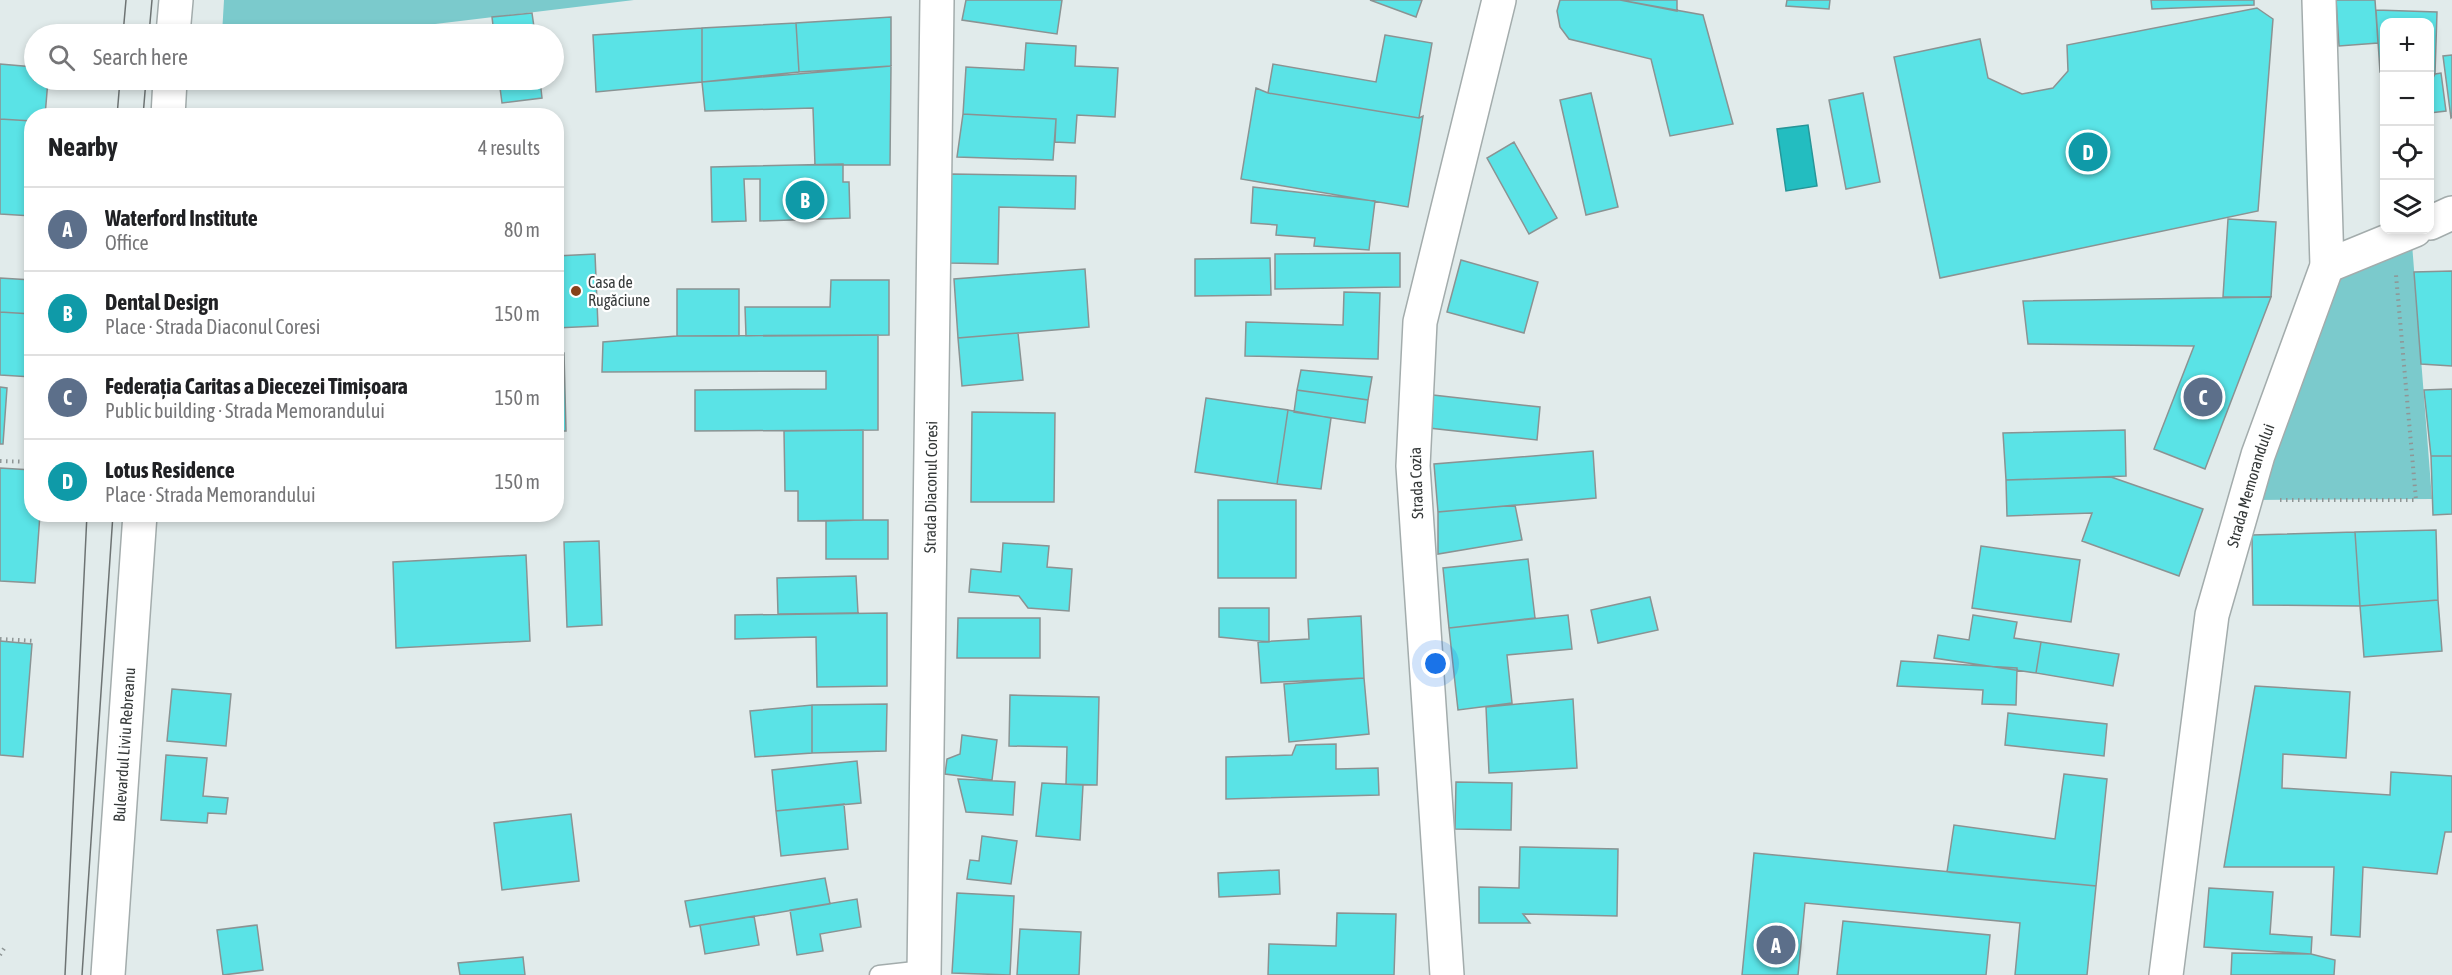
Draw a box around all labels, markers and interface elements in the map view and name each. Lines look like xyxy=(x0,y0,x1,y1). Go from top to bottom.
map controls xyxy=(2380,18,2434,234)
button: + xyxy=(2380,18,2434,72)
search box xyxy=(24,24,564,90)
icon: search xyxy=(45,41,78,74)
text: Search here xyxy=(93,44,188,70)
button: − xyxy=(2380,72,2434,126)
button: locate xyxy=(2380,126,2434,180)
pin: D xyxy=(2068,130,2108,174)
text: Nearby xyxy=(48,132,118,162)
text: 4 results xyxy=(478,136,540,159)
pin: B xyxy=(786,178,824,222)
button: layers xyxy=(2380,180,2434,234)
text: Waterford Institute xyxy=(105,205,258,231)
text: A xyxy=(63,218,72,241)
text: 80 m xyxy=(504,218,540,241)
text: Office xyxy=(105,231,149,254)
place label: Casa de Rugăciune xyxy=(588,273,650,310)
marker: Casa de Rugăciune xyxy=(569,284,583,298)
text: Dental Design xyxy=(105,289,219,315)
text: B xyxy=(63,302,72,325)
text: 150 m xyxy=(495,302,540,325)
text: Place · Strada Diaconul Coresi xyxy=(105,315,320,338)
text: Federația Caritas a Diecezei Timișoara xyxy=(105,373,408,399)
pin: C xyxy=(2184,374,2222,420)
text: C xyxy=(63,386,72,409)
text: 150 m xyxy=(495,386,540,409)
text: Public building · Strada Memorandului xyxy=(105,399,385,422)
street label: Strada Diaconul Coresi xyxy=(921,421,940,553)
street label: Strada Memorandului xyxy=(2223,421,2278,549)
street label: Strada Cozia xyxy=(1406,447,1426,519)
text: Lotus Residence xyxy=(105,457,235,483)
text: D xyxy=(62,470,73,493)
text: 150 m xyxy=(495,470,540,493)
text: Place · Strada Memorandului xyxy=(105,483,316,506)
your location xyxy=(1421,649,1450,678)
street label: Bulevardul Liviu Rebreanu xyxy=(110,667,138,822)
pin: A xyxy=(1756,922,1796,968)

